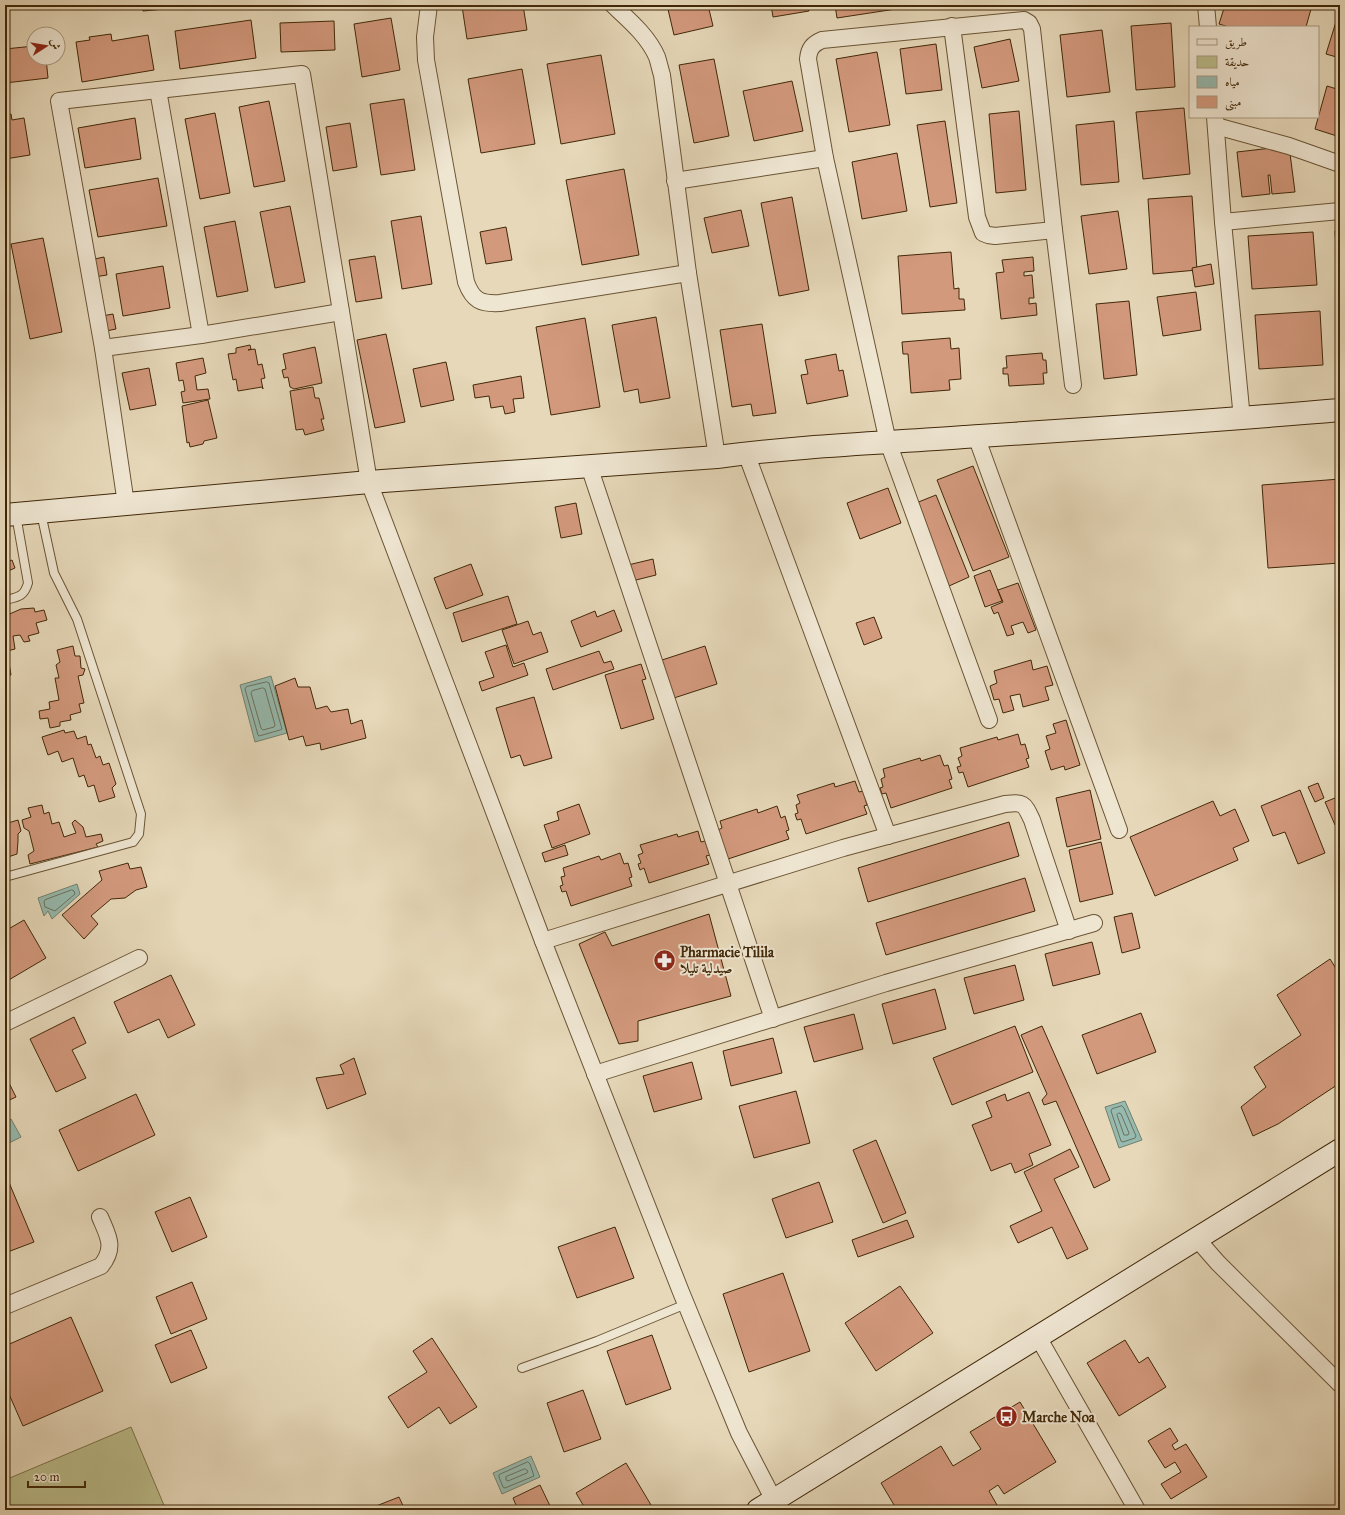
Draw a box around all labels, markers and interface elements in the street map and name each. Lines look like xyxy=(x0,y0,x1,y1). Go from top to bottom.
north arrow xyxy=(26,26,66,66)
legend xyxy=(1189,26,1319,118)
text: طريق xyxy=(1225,35,1247,50)
text: ش xyxy=(48,37,63,51)
text: حديقة xyxy=(1225,55,1249,70)
text: مياه xyxy=(1225,75,1240,89)
text: مبنى xyxy=(1225,95,1241,111)
place label: Pharmacie Tilila صيدلية تليلا xyxy=(680,944,775,977)
pharmacy icon: Pharmacie Tilila صيدلية تليلا xyxy=(651,947,677,973)
bus stop icon: Marche Noa xyxy=(993,1404,1019,1430)
place label: Marche Noa xyxy=(1022,1409,1096,1426)
scale bar xyxy=(28,1463,85,1489)
text: 20 m xyxy=(34,1470,60,1484)

